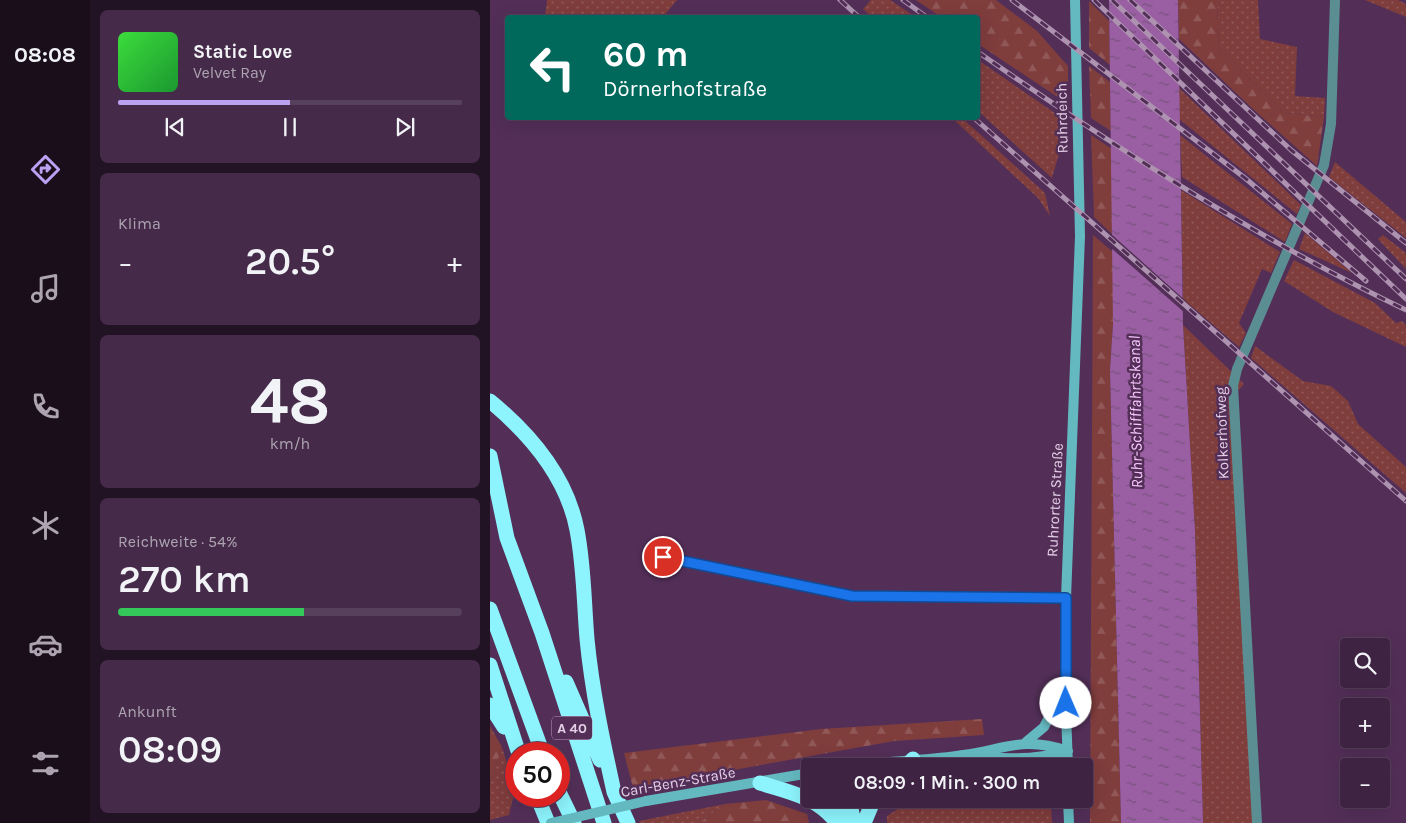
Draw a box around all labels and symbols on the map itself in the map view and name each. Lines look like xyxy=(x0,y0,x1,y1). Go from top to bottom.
street label: Ruhrdeich xyxy=(1052,83,1072,153)
water label: Ruhr-Schifffahrtskanal xyxy=(1125,335,1146,489)
street label: Kolkerhofweg xyxy=(1211,386,1233,480)
street label: Ruhrorter Straße xyxy=(1043,443,1067,557)
pin xyxy=(642,536,684,578)
position arrow xyxy=(1039,676,1091,728)
road number: A 40 xyxy=(552,716,592,740)
speed limit sign: 50 xyxy=(505,742,570,807)
street label: Carl-Benz-Straße xyxy=(619,763,737,801)

